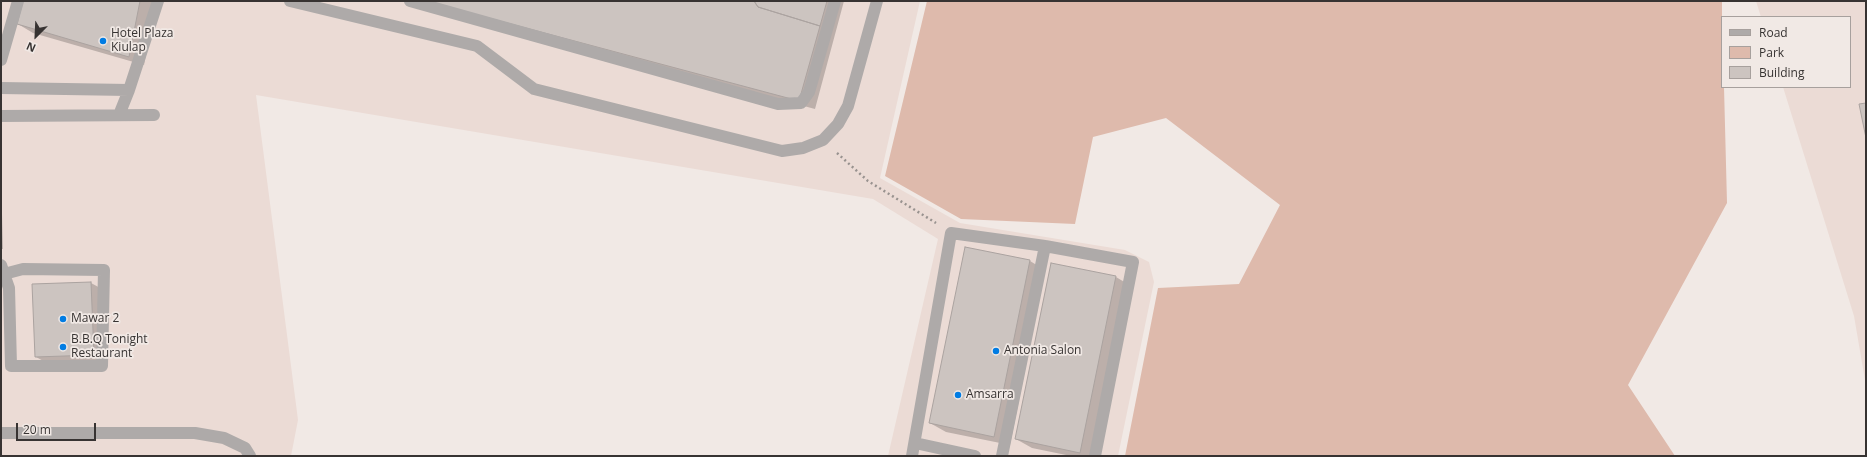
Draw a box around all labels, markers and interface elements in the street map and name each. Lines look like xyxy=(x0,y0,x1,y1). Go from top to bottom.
north arrow xyxy=(16,16,56,56)
legend xyxy=(1721,16,1851,88)
text: Road xyxy=(1759,24,1788,41)
place label: Hotel Plaza Kiulap xyxy=(111,27,173,55)
marker: Hotel Plaza Kiulap xyxy=(98,36,108,46)
text: N xyxy=(24,39,38,56)
text: Park xyxy=(1759,44,1784,61)
text: Building xyxy=(1759,64,1804,81)
place label: Mawar 2 xyxy=(71,312,119,326)
marker: Mawar 2 xyxy=(58,314,68,324)
place label: B.B.Q Tonight Restaurant xyxy=(71,333,148,361)
marker: B.B.Q Tonight Restaurant xyxy=(58,342,68,352)
place label: Antonia Salon xyxy=(1004,344,1081,358)
marker: Antonia Salon xyxy=(991,346,1001,356)
place label: Amsarra xyxy=(966,388,1014,402)
marker: Amsarra xyxy=(953,390,963,400)
scale bar xyxy=(18,415,98,441)
text: 20 m xyxy=(23,421,51,438)

